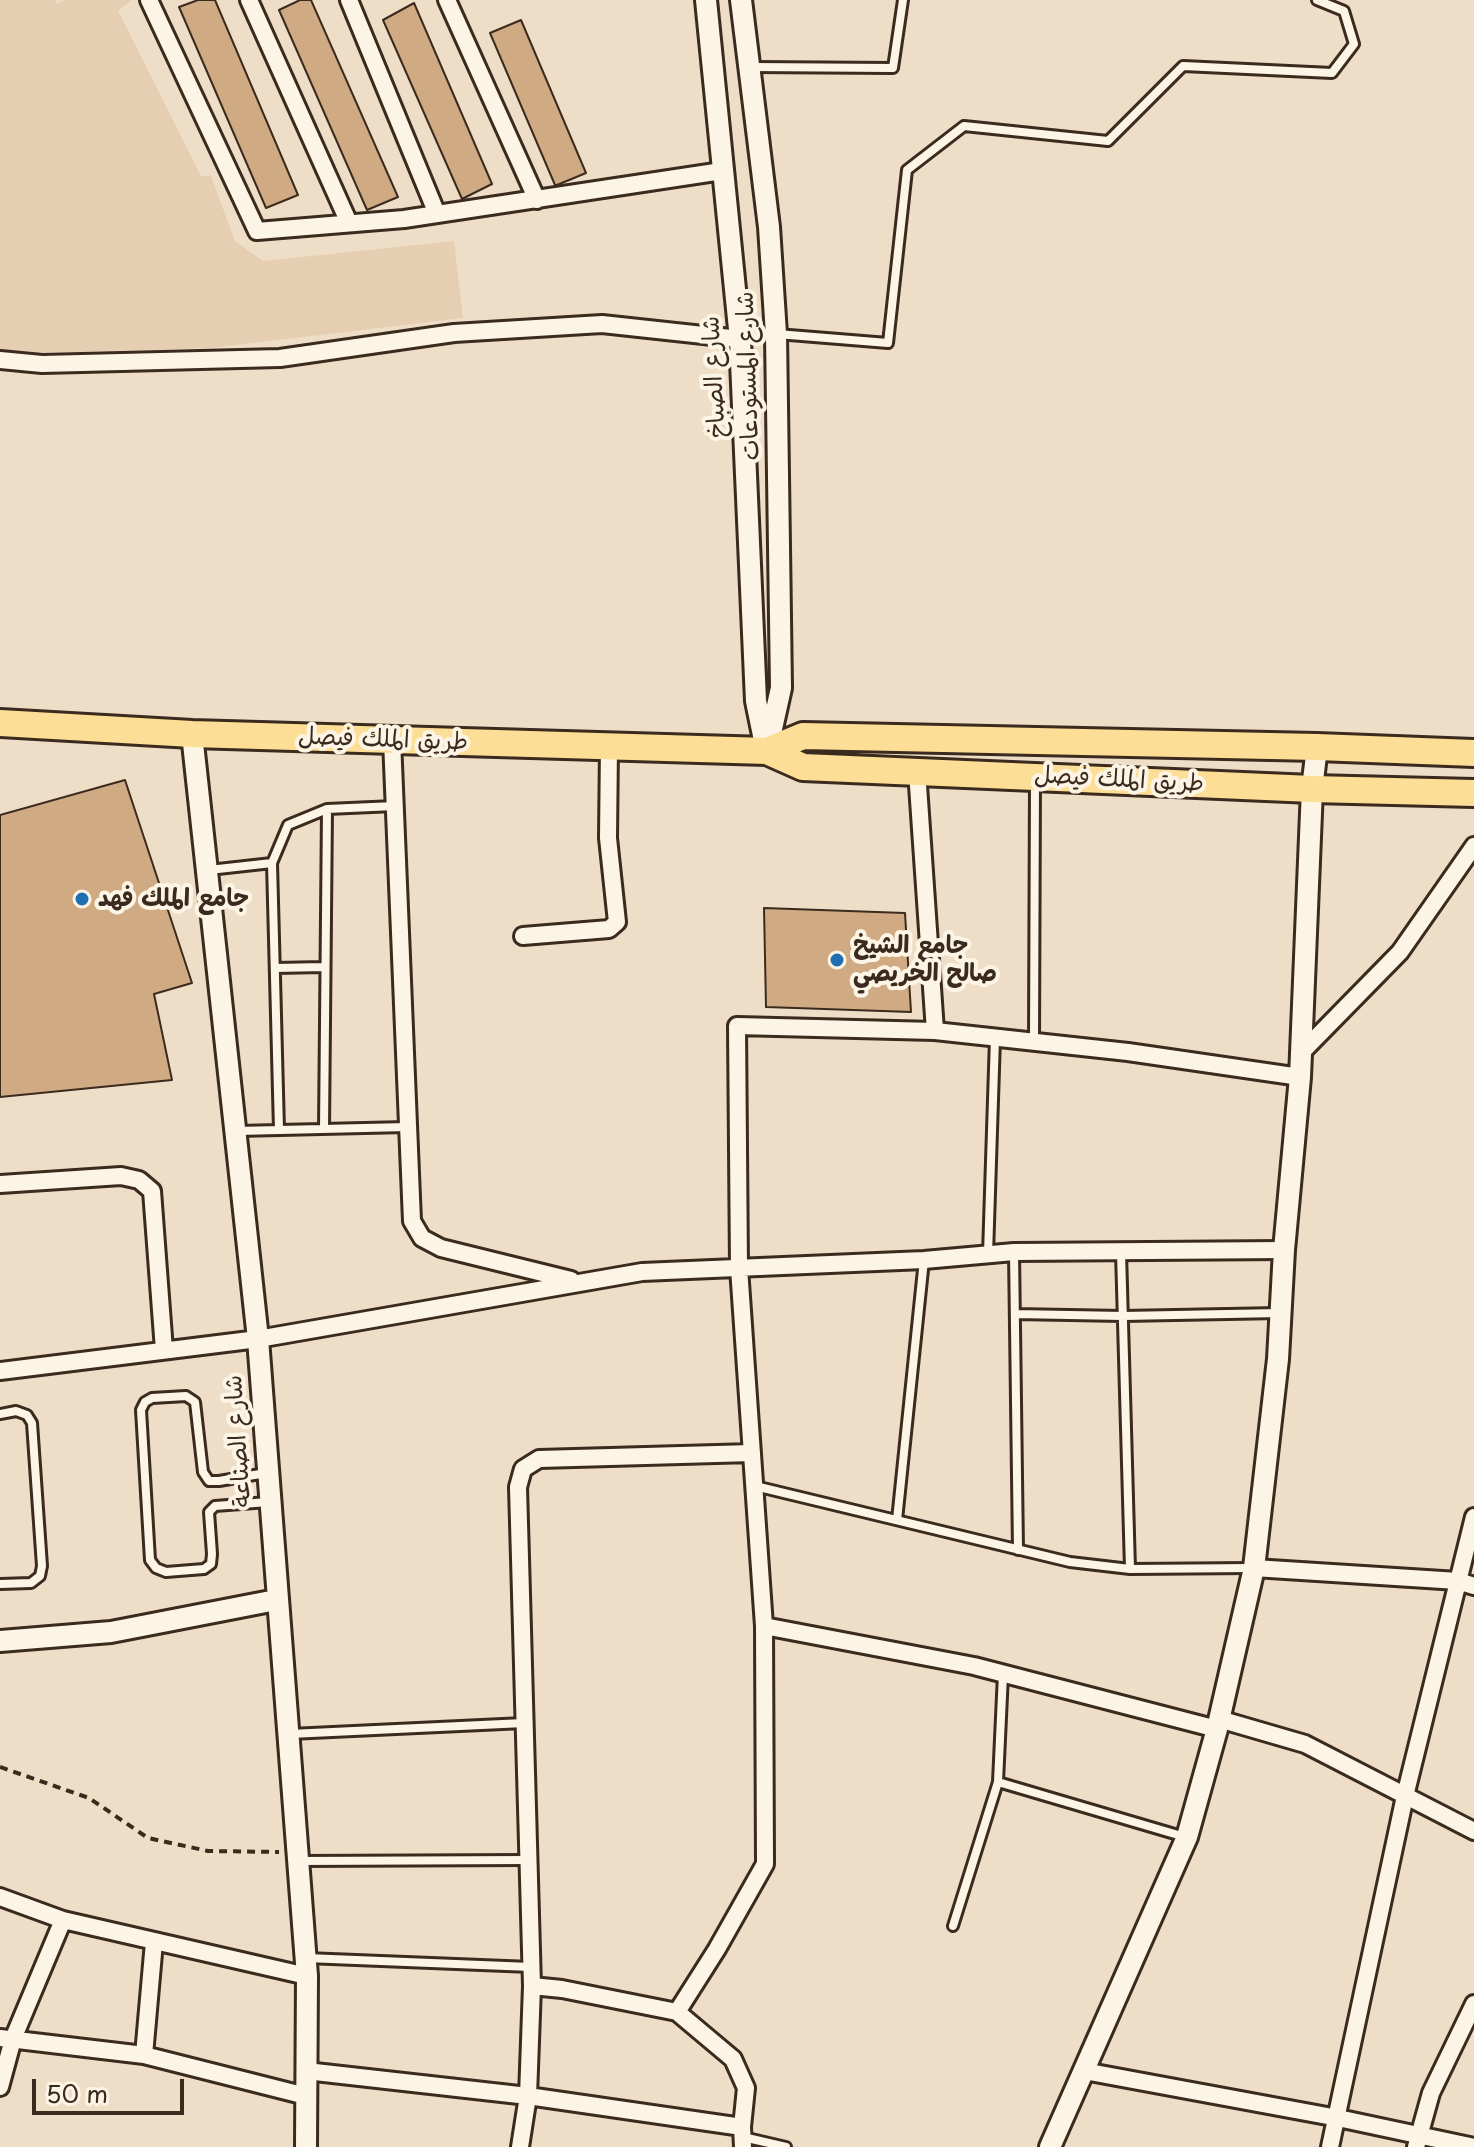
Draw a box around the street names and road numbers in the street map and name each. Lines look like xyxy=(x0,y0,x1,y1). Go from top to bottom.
street label: شارع المستودعات xyxy=(732,291,766,461)
street label: شارع الصباخ xyxy=(697,315,733,439)
street label: طريق الملك فيصل xyxy=(298,723,468,757)
street label: طريق الملك فيصل xyxy=(1033,761,1205,799)
street label: شارع الصناعة xyxy=(220,1374,258,1508)

